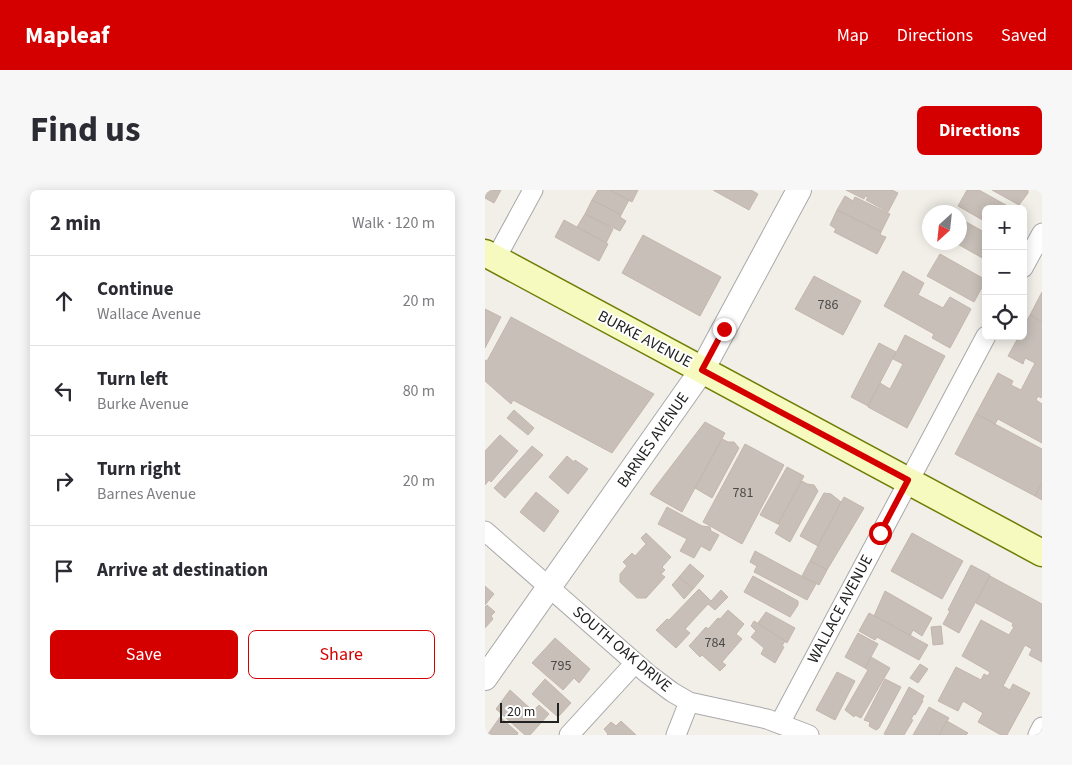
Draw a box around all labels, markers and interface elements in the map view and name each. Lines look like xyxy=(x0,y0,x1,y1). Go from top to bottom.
text: Mapleaf xyxy=(25,18,110,53)
text: Map xyxy=(837,23,869,48)
text: Directions xyxy=(897,23,973,48)
text: Saved xyxy=(1001,23,1047,48)
text: Find us xyxy=(30,105,140,155)
button: Directions xyxy=(917,106,1042,155)
north arrow xyxy=(922,205,967,250)
map controls xyxy=(982,205,1027,340)
button: + xyxy=(982,205,1027,250)
text: 2 min xyxy=(50,208,101,238)
text: Walk · 120 m xyxy=(352,212,435,234)
button: − xyxy=(982,250,1027,295)
text: Continue xyxy=(97,276,174,303)
icon: ahead xyxy=(50,287,78,315)
text: 20 m xyxy=(403,290,435,312)
house number: 786 xyxy=(818,295,838,315)
button: locate xyxy=(982,295,1027,340)
text: Wallace Avenue xyxy=(97,303,201,325)
street label: BURKE AVENUE xyxy=(594,305,696,373)
route end xyxy=(713,318,736,341)
text: Turn left xyxy=(97,366,168,393)
icon: left xyxy=(50,377,78,405)
text: 80 m xyxy=(403,380,435,402)
street label: BARNES AVENUE xyxy=(612,388,694,492)
text: Burke Avenue xyxy=(97,393,189,415)
text: Turn right xyxy=(97,456,181,483)
icon: right xyxy=(50,467,78,495)
text: 20 m xyxy=(403,470,435,492)
text: Barnes Avenue xyxy=(97,483,196,505)
house number: 781 xyxy=(733,483,753,503)
route start xyxy=(869,522,892,545)
street label: WALLACE AVENUE xyxy=(802,551,878,667)
icon: arrive xyxy=(50,557,78,585)
text: Arrive at destination xyxy=(97,557,268,584)
street label: SOUTH OAK DRIVE xyxy=(568,601,676,697)
button: Save xyxy=(50,630,238,679)
button: Share xyxy=(248,630,435,679)
house number: 784 xyxy=(705,633,725,653)
house number: 795 xyxy=(551,656,571,676)
scale bar xyxy=(500,700,559,723)
text: 20 m xyxy=(507,702,535,722)

